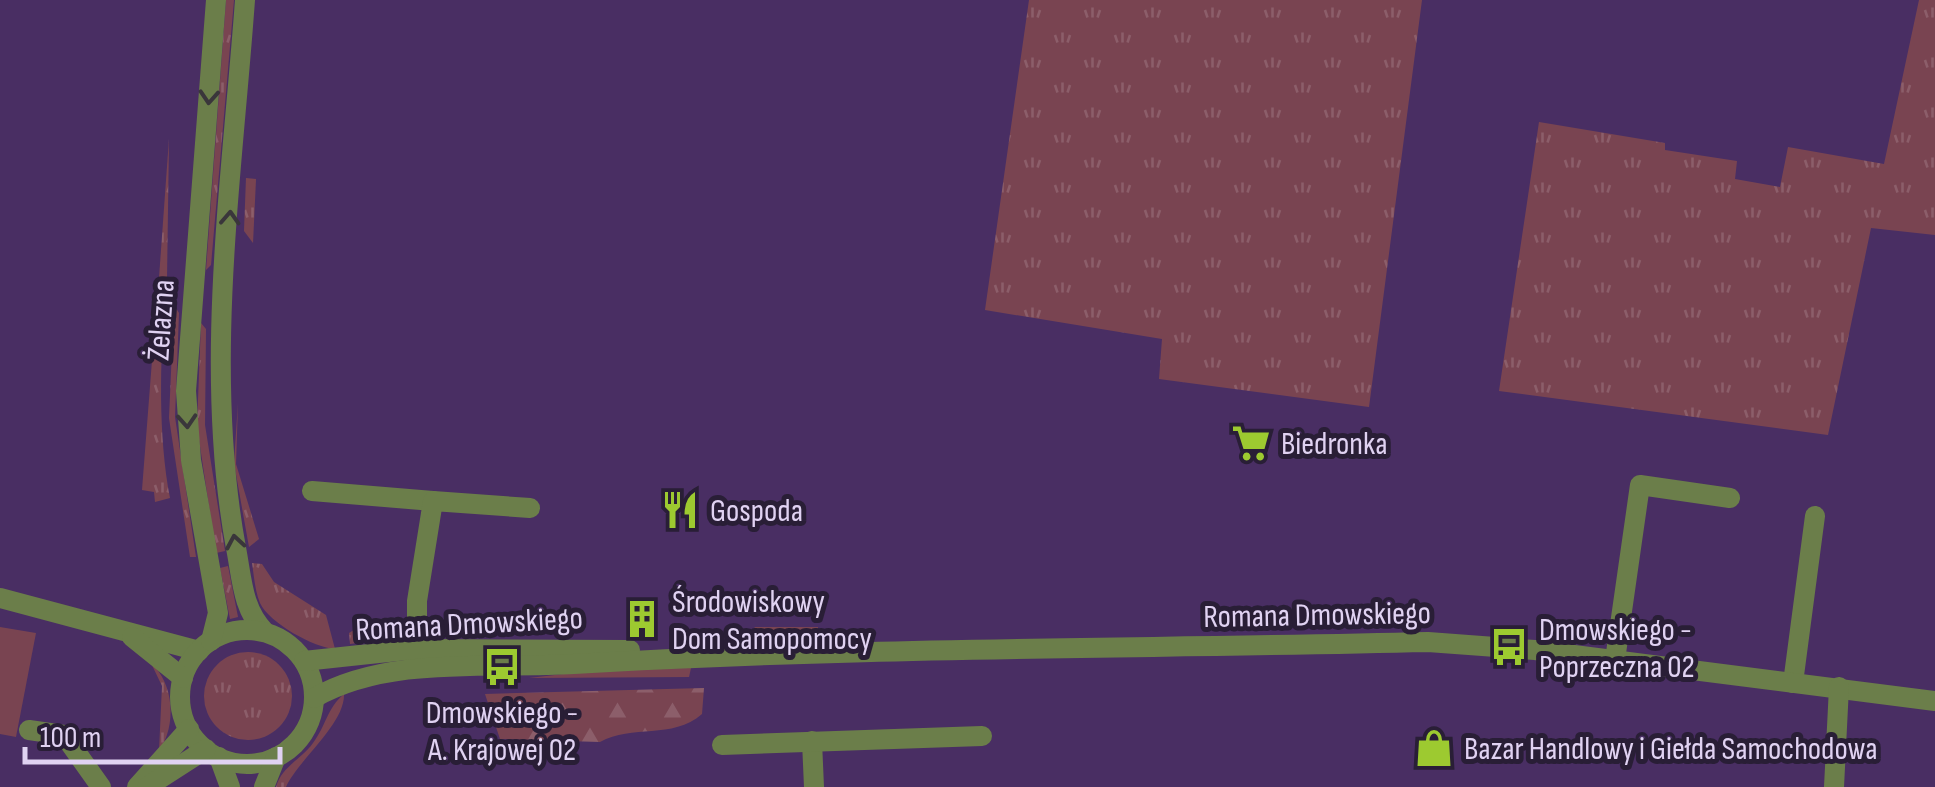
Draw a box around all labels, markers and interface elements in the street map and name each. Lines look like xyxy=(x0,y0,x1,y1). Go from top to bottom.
one-way arrow xyxy=(198,90,220,106)
one-way arrow xyxy=(219,210,240,226)
street label: Żelazna xyxy=(139,278,184,362)
one-way arrow xyxy=(176,414,198,430)
supermarket icon: Biedronka xyxy=(1230,422,1272,464)
place label: Biedronka xyxy=(1281,425,1388,464)
restaurant icon: Gospoda xyxy=(659,489,701,531)
place label: Gospoda xyxy=(710,492,803,531)
one-way arrow xyxy=(225,534,246,550)
place label: Środowiskowy Dom Samopomocy xyxy=(672,583,872,659)
street label: Romana Dmowskiego xyxy=(1203,594,1431,637)
building icon: Środowiskowy Dom Samopomocy xyxy=(621,598,663,640)
street label: Romana Dmowskiego xyxy=(354,599,584,650)
place label: Dmowskiego - Poprzeczna 02 xyxy=(1539,611,1695,687)
bus stop icon: Dmowskiego - Poprzeczna 02 xyxy=(1488,626,1530,668)
bus stop icon: Dmowskiego - A. Krajowej 02 xyxy=(481,646,523,688)
place label: Dmowskiego - A. Krajowej 02 xyxy=(426,694,578,770)
scale bar xyxy=(25,702,280,764)
text: 100 m xyxy=(40,720,101,756)
shop icon: Bazar Handlowy i Giełda Samochodowa xyxy=(1413,727,1455,769)
place label: Bazar Handlowy i Giełda Samochodowa xyxy=(1464,730,1877,769)

